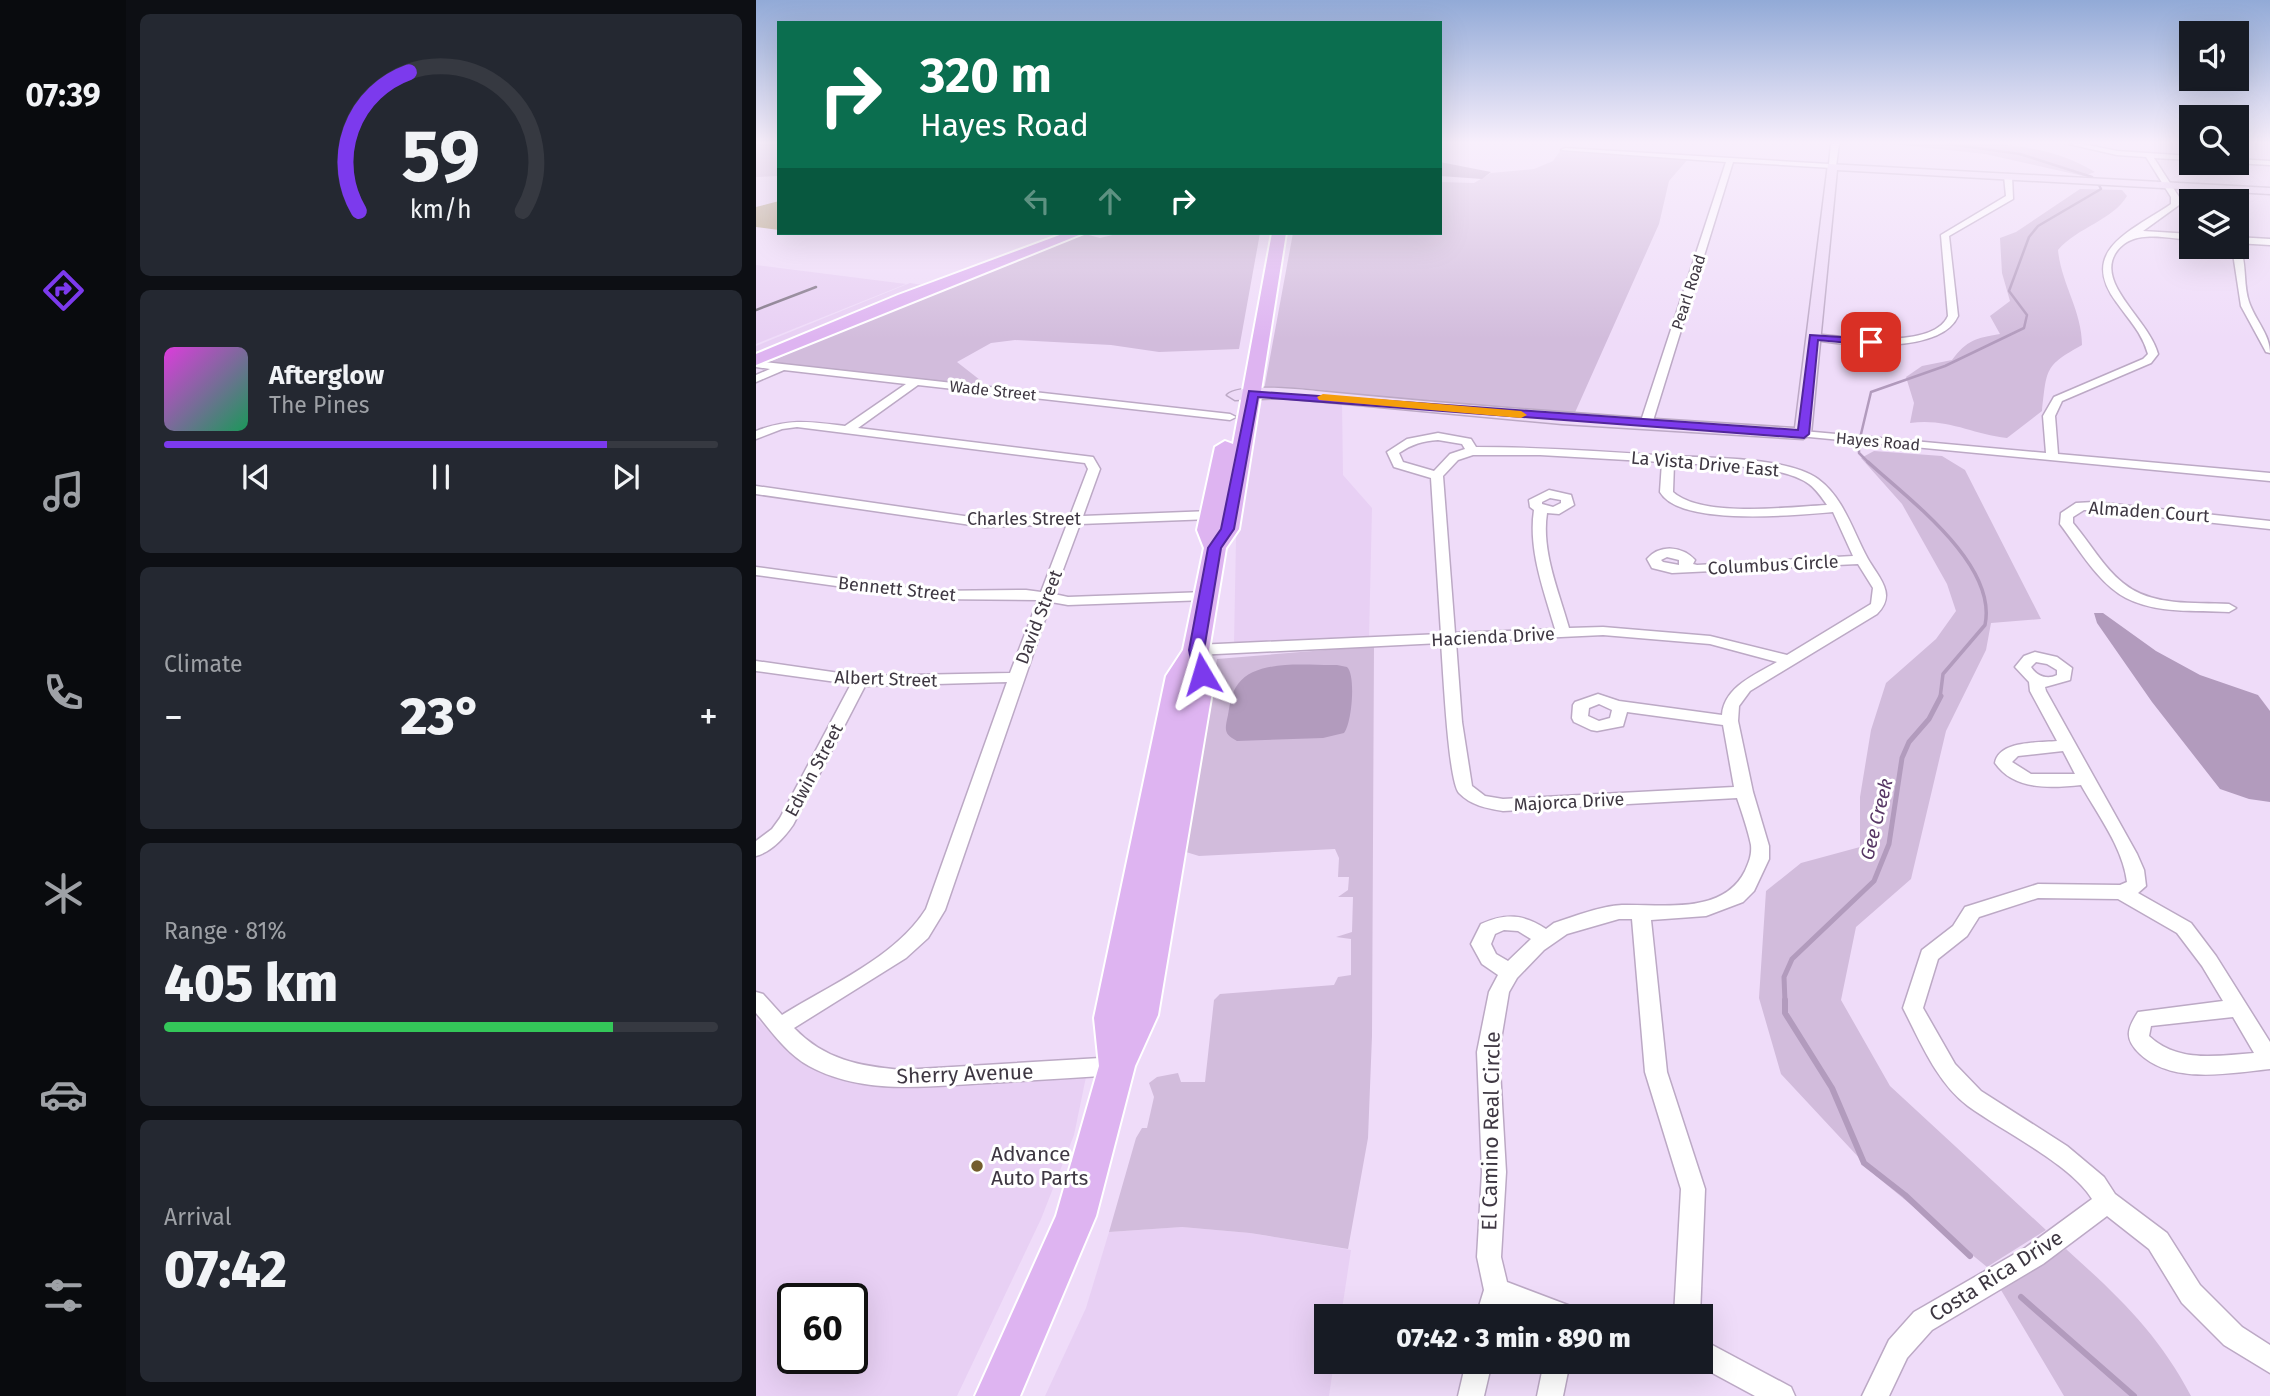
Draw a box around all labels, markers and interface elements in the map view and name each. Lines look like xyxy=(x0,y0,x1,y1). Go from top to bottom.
map controls xyxy=(2179,21,2249,259)
button: sound xyxy=(2179,21,2249,91)
text: 320 m xyxy=(920,46,1052,105)
icon: right xyxy=(805,49,896,140)
text: 07:39 xyxy=(25,76,101,114)
button: search xyxy=(2179,105,2249,175)
text: Hayes Road xyxy=(920,106,1089,144)
text: 59 xyxy=(402,114,480,201)
icon: left xyxy=(1018,182,1056,220)
icon: ahead xyxy=(1091,182,1129,220)
icon: right xyxy=(1164,182,1202,220)
button: layers xyxy=(2179,189,2249,259)
text: km/h xyxy=(410,195,472,225)
street label: Pearl Road xyxy=(1667,252,1710,332)
icon: directions xyxy=(39,266,88,315)
pin xyxy=(1841,312,1901,372)
icon: arrive xyxy=(1852,323,1890,361)
text: Afterglow xyxy=(269,360,384,391)
street label: Wade Street xyxy=(948,376,1038,405)
text: The Pines xyxy=(269,391,370,419)
street label: Hayes Road xyxy=(1835,428,1921,455)
street label: La Vista Drive East xyxy=(1630,447,1781,481)
icon: previous xyxy=(237,458,275,496)
icon: pause xyxy=(422,458,460,496)
icon: next xyxy=(607,458,645,496)
icon: music xyxy=(39,467,88,516)
street label: Almaden Court xyxy=(2088,497,2211,527)
street label: Charles Street xyxy=(967,508,1082,530)
street label: Columbus Circle xyxy=(1707,551,1839,579)
street label: David Street xyxy=(1011,566,1067,667)
street label: Bennett Street xyxy=(837,572,957,606)
street label: Hacienda Drive xyxy=(1431,623,1555,651)
position arrow xyxy=(1165,637,1239,711)
text: Climate xyxy=(164,650,243,678)
street label: Albert Street xyxy=(834,666,938,692)
icon: phone xyxy=(39,668,88,717)
text: 23° xyxy=(400,685,482,748)
text: − xyxy=(164,694,183,740)
text: + xyxy=(699,694,718,740)
street label: Edwin Street xyxy=(780,719,848,820)
water label: Gee Creek xyxy=(1855,776,1898,862)
street label: Majorca Drive xyxy=(1513,788,1625,816)
icon: climate xyxy=(39,869,88,918)
text: Range · 81% xyxy=(164,917,286,945)
text: 405 km xyxy=(164,952,338,1015)
street label: El Camino Real Circle xyxy=(1476,1031,1506,1231)
street label: Sherry Avenue xyxy=(896,1059,1034,1089)
icon: car xyxy=(39,1070,88,1119)
place label: Advance Auto Parts xyxy=(991,1141,1089,1191)
marker: Advance Auto Parts xyxy=(969,1158,985,1174)
text: Arrival xyxy=(164,1203,231,1231)
street label: Costa Rica Drive xyxy=(1924,1225,2068,1327)
text: 07:42 xyxy=(164,1238,287,1301)
icon: filters xyxy=(39,1271,88,1320)
speed limit sign: 60 xyxy=(777,1283,868,1374)
text: 07:42 · 3 min · 890 m xyxy=(1396,1323,1631,1354)

